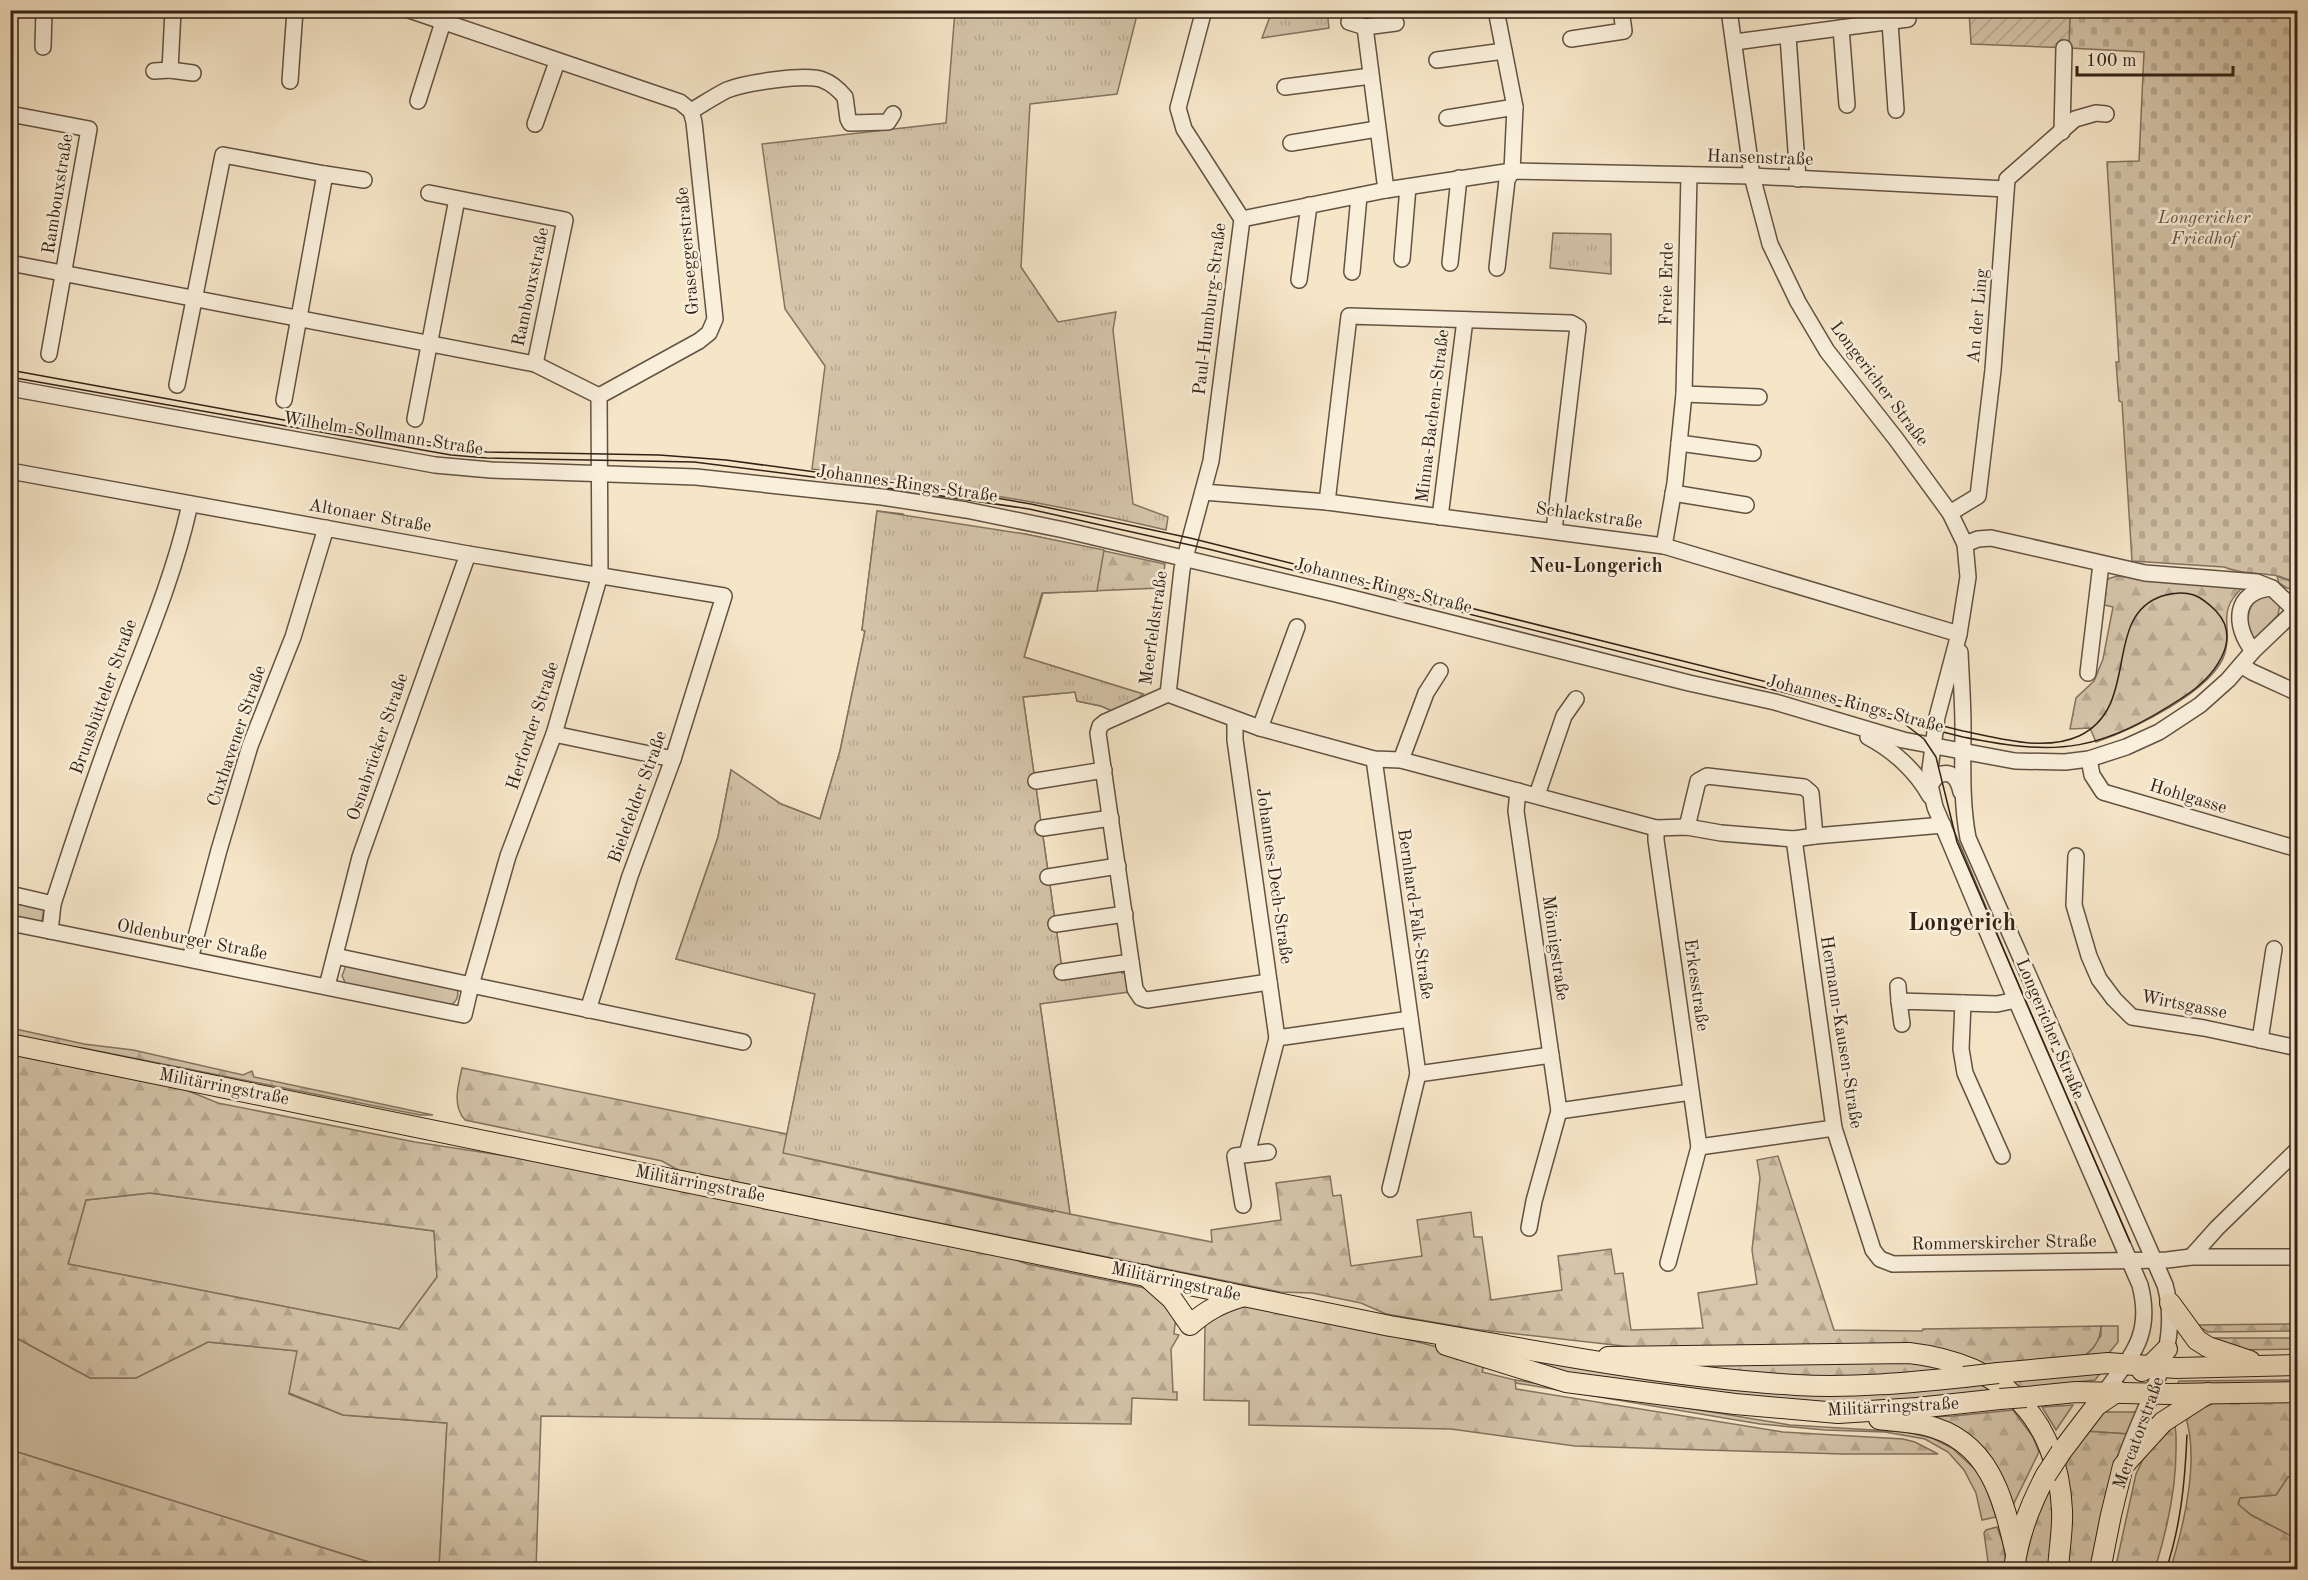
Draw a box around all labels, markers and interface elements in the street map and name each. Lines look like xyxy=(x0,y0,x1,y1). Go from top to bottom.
scale bar xyxy=(2077,39,2233,77)
text: 100 m xyxy=(2086,52,2137,70)
street label: Rambouxstraße xyxy=(40,133,76,255)
street label: Hansenstraße xyxy=(1706,147,1814,169)
street label: Graseggerstraße xyxy=(673,186,703,316)
park label: Longericher Friedhof xyxy=(2157,209,2252,248)
street label: Paul-Humburg-Straße xyxy=(1190,222,1230,396)
street label: Rambouxstraße xyxy=(510,226,552,348)
street label: Freie Erde xyxy=(1657,242,1677,326)
street label: An der Ling xyxy=(1965,268,1991,364)
street label: Longericher Straße xyxy=(1826,318,1932,450)
street label: Minna-Bachem-Straße xyxy=(1413,328,1453,504)
street label: Wilhelm-Sollmann-Straße xyxy=(282,409,484,459)
street label: Johannes-Rings-Straße xyxy=(815,462,999,506)
street label: Altonaer Straße xyxy=(307,496,433,536)
street label: Schlackstraße xyxy=(1534,500,1644,532)
street label: Johannes-Rings-Straße xyxy=(1292,555,1474,617)
district label: Neu-Longerich xyxy=(1529,557,1663,577)
street label: Meerfeldstraße xyxy=(1137,569,1171,687)
street label: Brunsbütteler Straße xyxy=(68,617,140,777)
street label: Herforder Straße xyxy=(504,660,562,792)
street label: Cuxhavener Straße xyxy=(204,663,270,809)
street label: Osnabrücker Straße xyxy=(344,671,412,823)
street label: Johannes-Rings-Straße xyxy=(1764,672,1946,736)
street label: Bielefelder Straße xyxy=(606,728,670,866)
street label: Hohlgasse xyxy=(2147,777,2229,817)
street label: Johannes-Dech-Straße xyxy=(1253,787,1295,965)
street label: Bernhard-Falk-Straße xyxy=(1394,827,1436,1001)
street label: Mönnigstraße xyxy=(1539,894,1571,1002)
district label: Longerich xyxy=(1908,912,2016,936)
street label: Oldenburger Straße xyxy=(115,917,269,963)
street label: Hermann-Kausen-Straße xyxy=(1817,934,1865,1130)
street label: Erkesstraße xyxy=(1681,938,1711,1032)
street label: Longericher Straße xyxy=(2012,956,2088,1102)
street label: Wirtsgasse xyxy=(2139,988,2229,1022)
street label: Militärringstraße xyxy=(157,1066,291,1108)
street label: Militärringstraße xyxy=(633,1163,767,1205)
street label: Rommerskircher Straße xyxy=(1911,1232,2097,1254)
street label: Militärringstraße xyxy=(1110,1259,1242,1305)
street label: Mercatorstraße xyxy=(2110,1374,2168,1492)
street label: Militärringstraße xyxy=(1827,1395,1959,1419)

